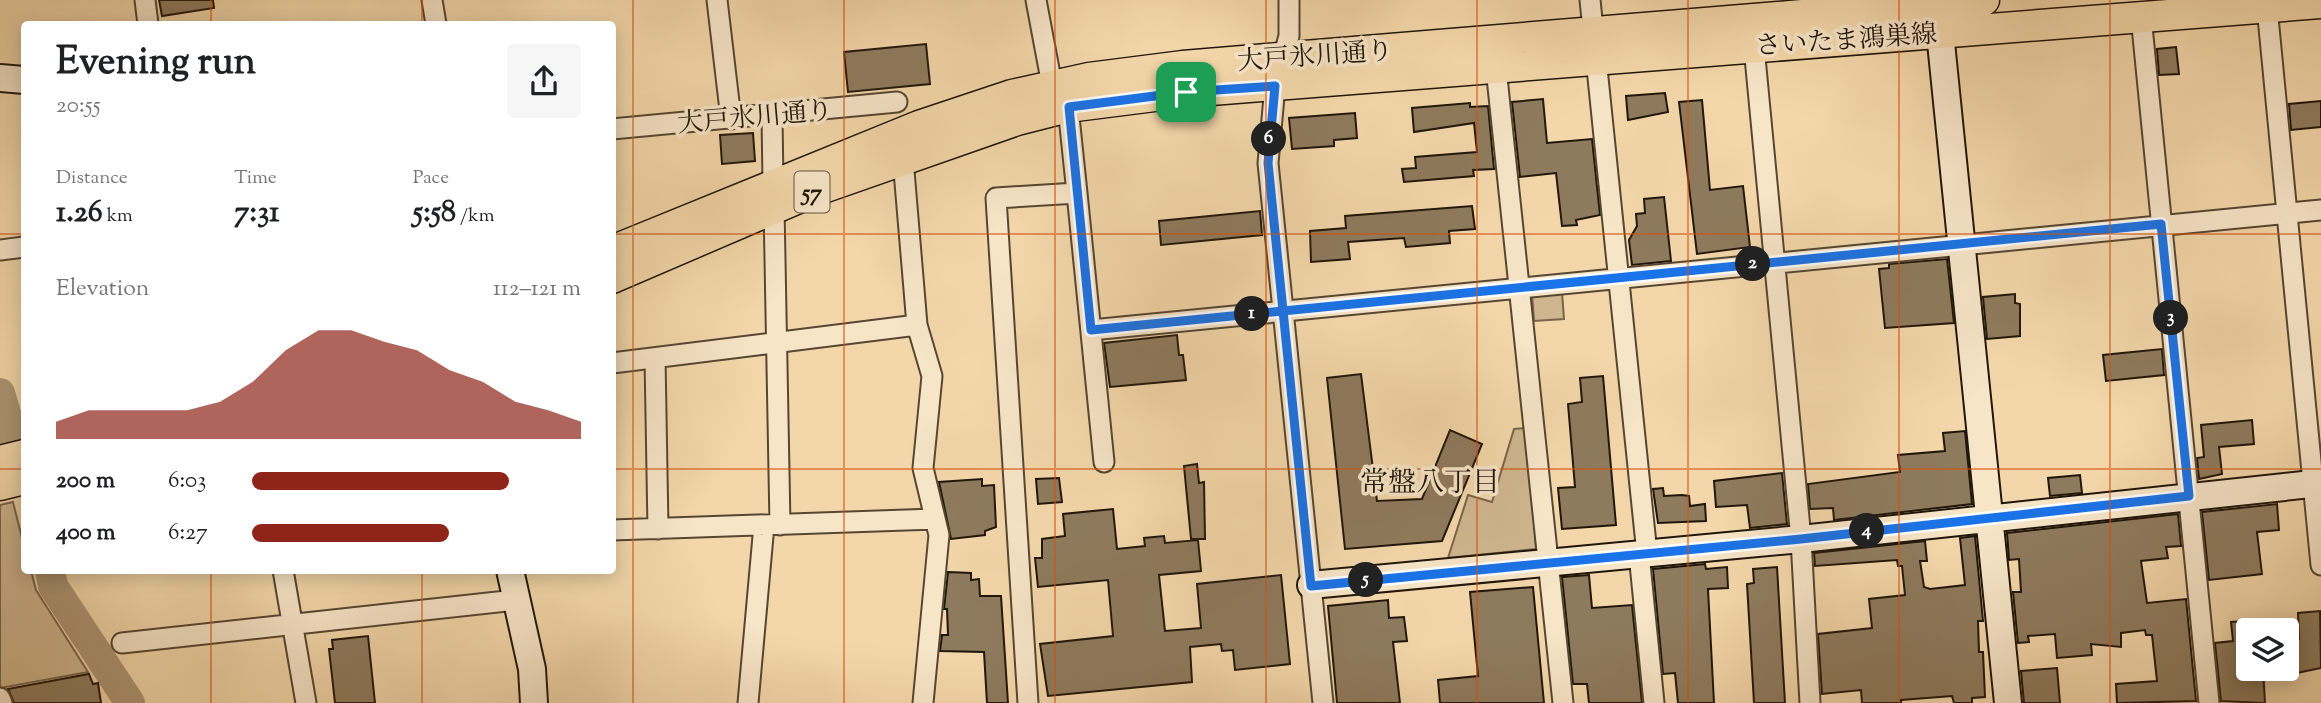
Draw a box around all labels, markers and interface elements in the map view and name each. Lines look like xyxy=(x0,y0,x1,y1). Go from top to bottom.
street label: さいたま鴻巣線 xyxy=(1754,17,1938,66)
street label: 大戸氷川通り xyxy=(1236,34,1394,81)
text: Evening run xyxy=(56,37,256,91)
button: share xyxy=(507,44,581,118)
pin xyxy=(1156,62,1216,122)
icon: arrive xyxy=(1167,73,1205,111)
text: 20:55 xyxy=(56,90,101,123)
street label: 大戸氷川通り xyxy=(676,93,835,144)
pin: 6 xyxy=(1252,122,1286,156)
text: 6 xyxy=(1264,125,1273,152)
text: Distance xyxy=(56,165,128,192)
text: Time xyxy=(234,165,277,192)
text: Pace xyxy=(413,165,449,192)
road number: 57 xyxy=(794,172,830,212)
text: 1.26 xyxy=(56,192,103,235)
text: 7:31 xyxy=(234,192,279,235)
text: 5:58 xyxy=(413,192,456,235)
text: km xyxy=(103,203,133,230)
text: /km xyxy=(456,203,494,230)
pin: 2 xyxy=(1736,246,1770,282)
text: 2 xyxy=(1748,250,1757,277)
text: Elevation xyxy=(56,273,149,306)
text: 112–121 m xyxy=(493,273,581,306)
pin: 1 xyxy=(1234,296,1270,332)
text: 1 xyxy=(1248,300,1255,327)
pin: 3 xyxy=(2154,300,2188,336)
text: 3 xyxy=(2167,304,2174,331)
district label: 常盤八丁目 xyxy=(1360,464,1500,504)
text: 200 m xyxy=(56,465,115,498)
text: 6:03 xyxy=(168,465,206,498)
pin: 4 xyxy=(1850,514,1884,548)
text: 400 m xyxy=(56,517,116,550)
text: 6:27 xyxy=(168,517,207,550)
text: 4 xyxy=(1862,517,1871,544)
pin: 5 xyxy=(1348,562,1384,598)
text: 5 xyxy=(1362,566,1369,593)
map controls xyxy=(2236,618,2299,681)
button: layers xyxy=(2236,618,2299,681)

